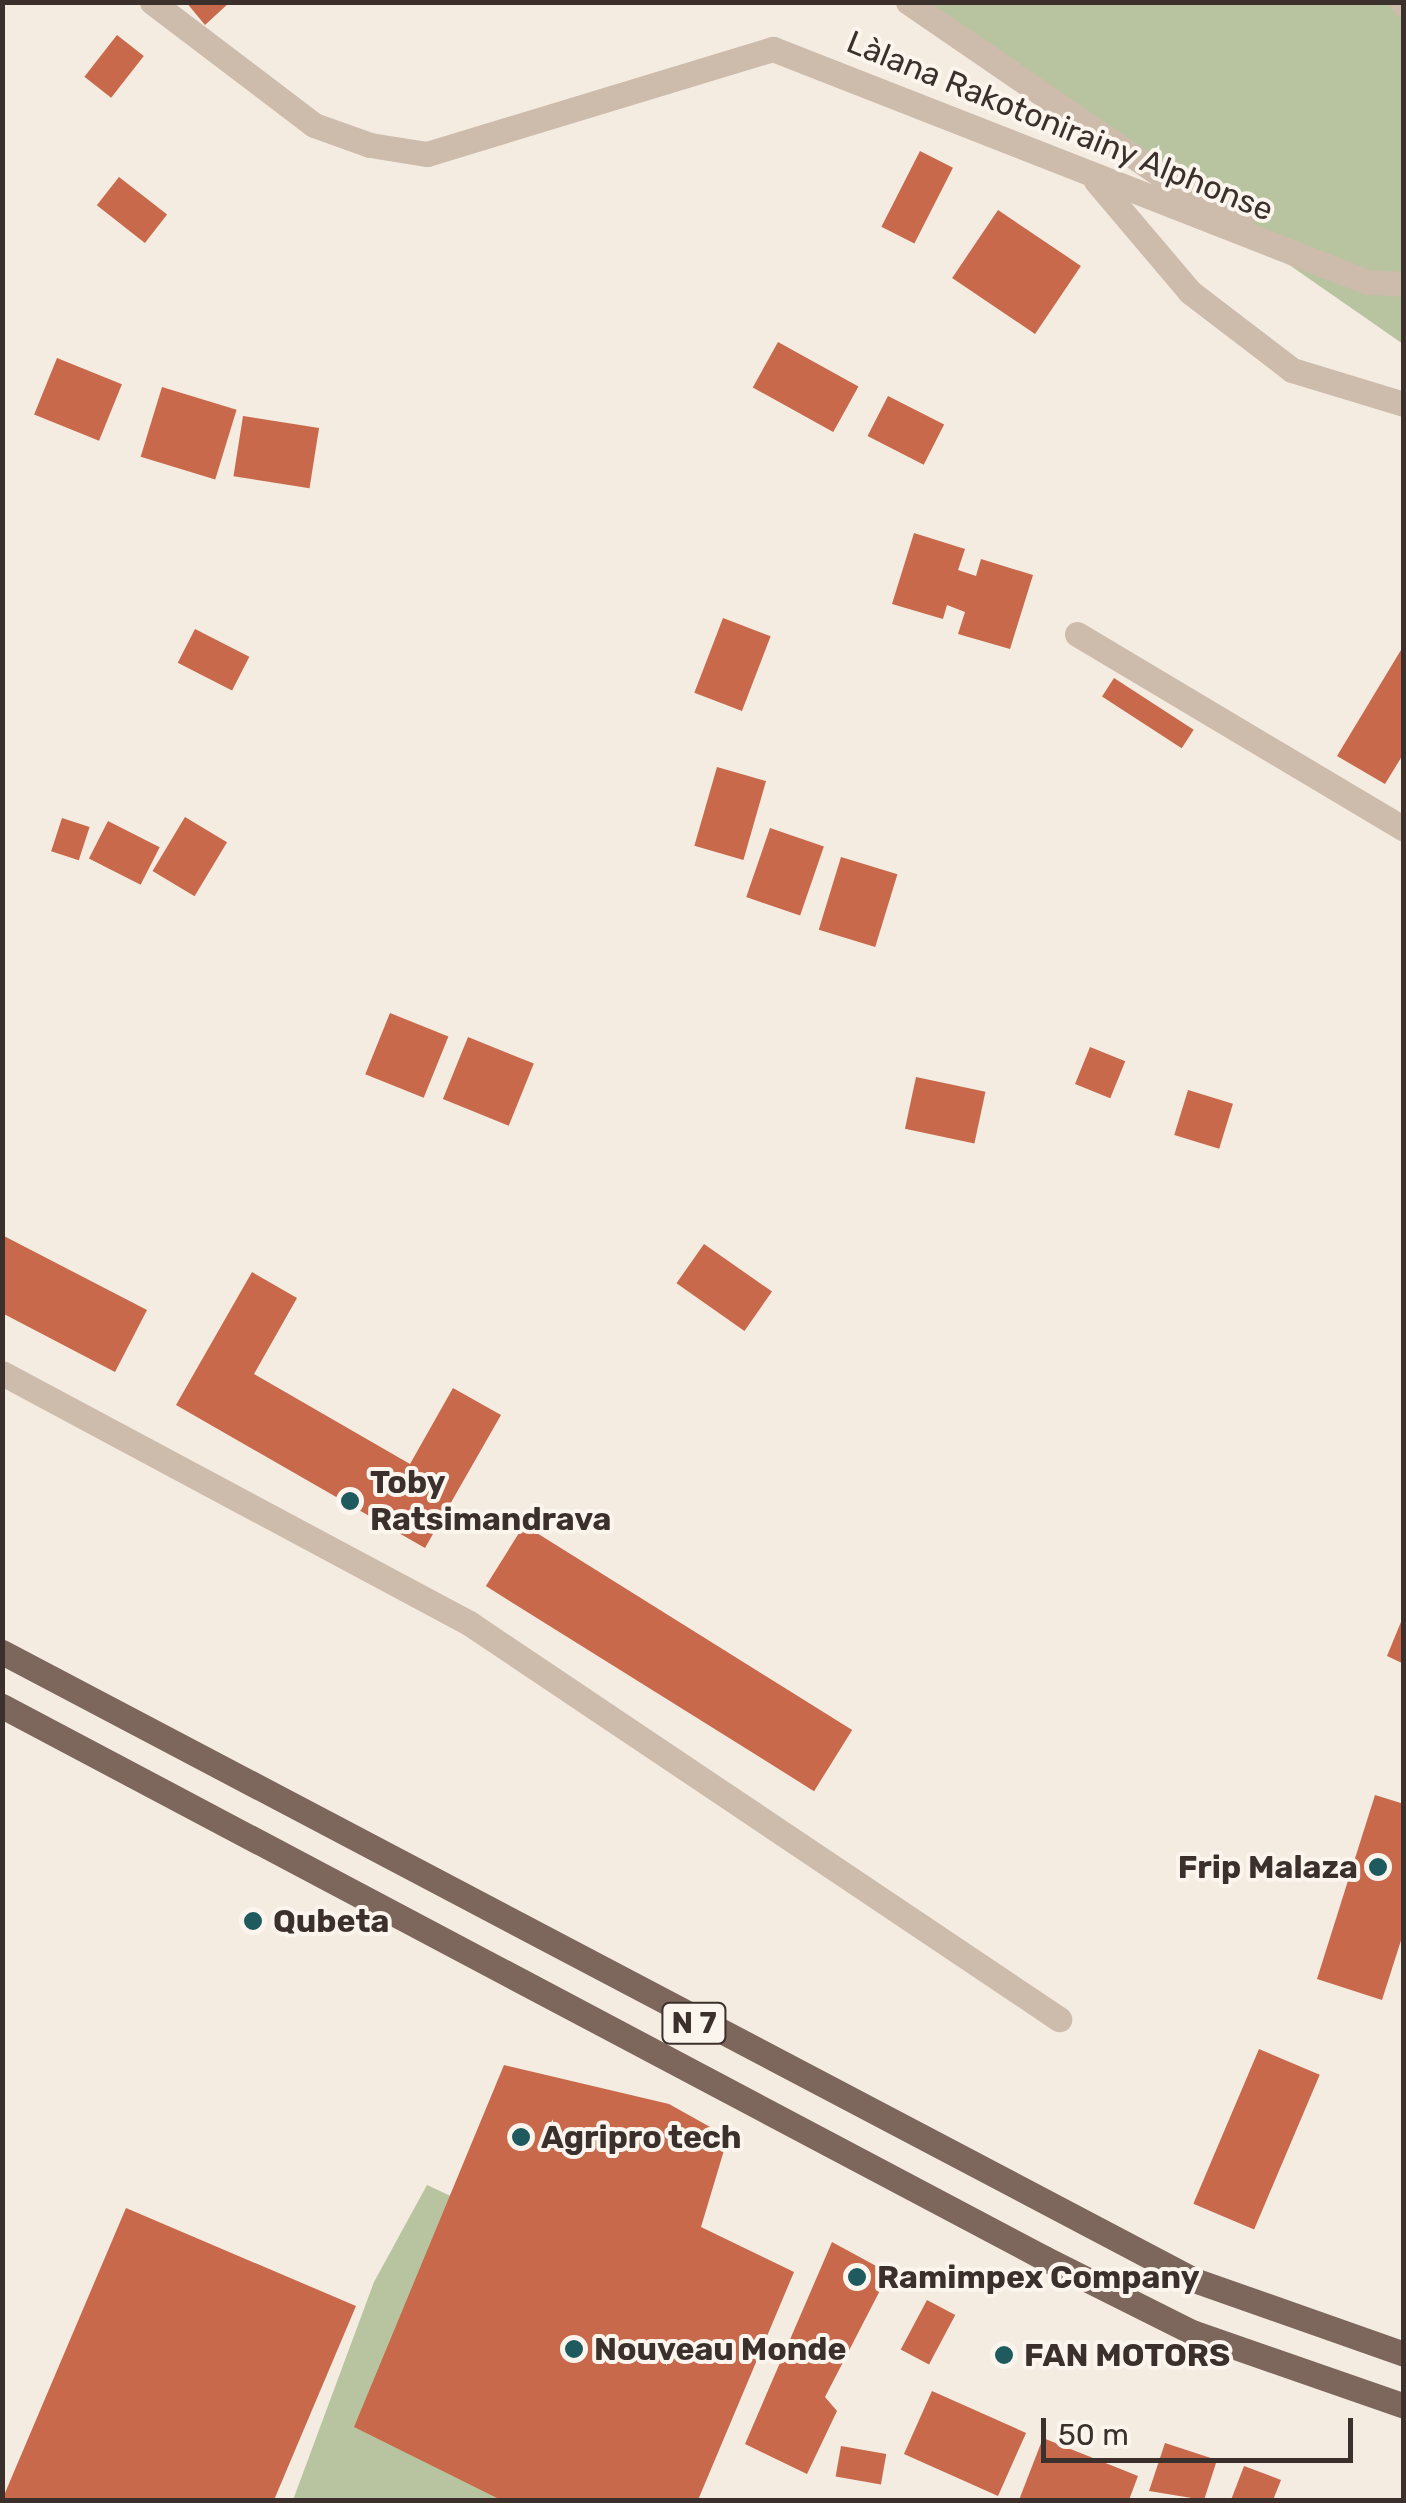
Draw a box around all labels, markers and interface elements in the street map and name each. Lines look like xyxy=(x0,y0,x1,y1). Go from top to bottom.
street label: Làlana Rakotonirainy Alphonse xyxy=(840,22,1280,230)
place label: Toby Ratsimandrava xyxy=(370,1464,611,1539)
marker: Toby Ratsimandrava xyxy=(339,1490,361,1512)
place label: Frip Malaza xyxy=(1178,1848,1358,1886)
marker: Frip Malaza xyxy=(1367,1856,1389,1878)
place label: Qubeta xyxy=(273,1902,389,1940)
marker: Qubeta xyxy=(242,1910,264,1932)
road number: N 7 xyxy=(659,1998,729,2048)
place label: Agripro tech xyxy=(541,2118,742,2156)
marker: Agripro tech xyxy=(510,2126,532,2148)
place label: Ramimpex Company xyxy=(877,2258,1200,2296)
marker: Ramimpex Company xyxy=(846,2266,868,2288)
place label: Nouveau Monde xyxy=(594,2330,847,2368)
place label: FAN MOTORS xyxy=(1024,2336,1230,2374)
marker: Nouveau Monde xyxy=(563,2338,585,2360)
marker: FAN MOTORS xyxy=(993,2344,1015,2366)
scale bar xyxy=(1046,2398,1358,2460)
text: 50 m xyxy=(1058,2417,1129,2453)

